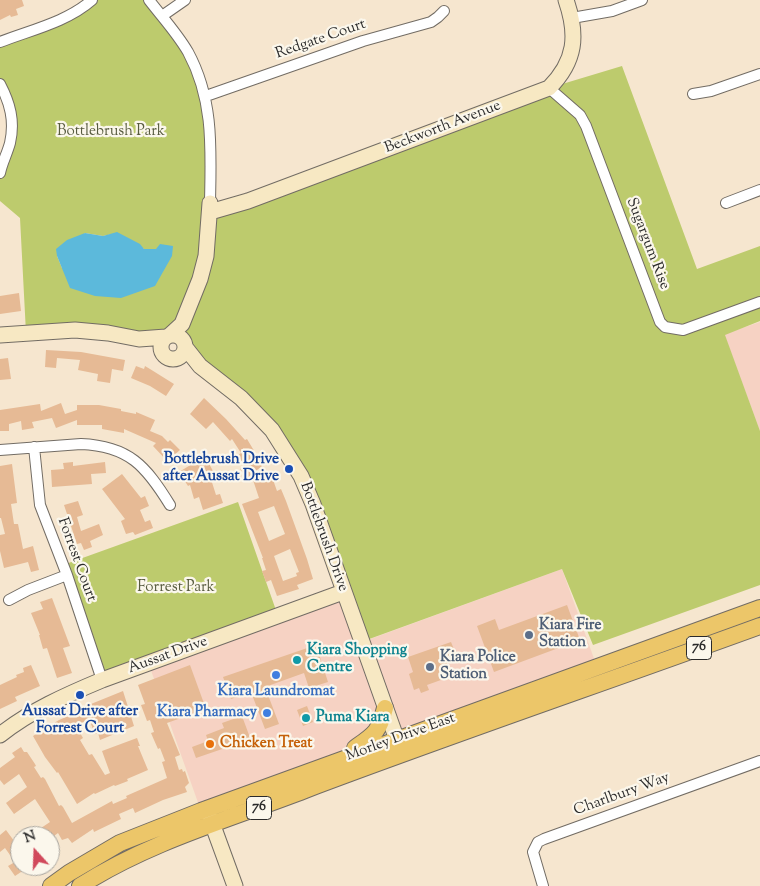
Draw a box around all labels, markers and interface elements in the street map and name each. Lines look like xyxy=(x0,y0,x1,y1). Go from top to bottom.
street label: Redgate Court xyxy=(273,16,369,64)
street label: Beckworth Avenue xyxy=(382,98,504,158)
park label: Bottlebrush Park xyxy=(57,123,165,141)
street label: Sugargum Rise xyxy=(621,196,673,292)
place label: Bottlebrush Drive after Aussat Drive xyxy=(163,451,279,486)
marker: Bottlebrush Drive after Aussat Drive xyxy=(283,463,295,475)
street label: Bottlebrush Drive xyxy=(295,480,351,594)
street label: Forrest Court xyxy=(52,516,100,604)
park label: Forrest Park xyxy=(137,579,215,597)
place label: Kiara Fire Station xyxy=(539,617,601,652)
marker: Kiara Fire Station xyxy=(523,629,535,641)
street label: Aussat Drive xyxy=(126,633,210,679)
road number: 76 xyxy=(686,636,712,660)
place label: Kiara Shopping Centre xyxy=(307,642,407,677)
place label: Kiara Police Station xyxy=(440,649,516,684)
marker: Kiara Shopping Centre xyxy=(291,654,303,666)
marker: Kiara Police Station xyxy=(424,661,436,673)
marker: Kiara Laundromat xyxy=(270,669,282,681)
place label: Kiara Laundromat xyxy=(217,683,335,701)
marker: Aussat Drive after Forrest Court xyxy=(74,689,86,701)
place label: Aussat Drive after Forrest Court xyxy=(22,703,138,738)
place label: Kiara Pharmacy xyxy=(157,704,257,722)
marker: Kiara Pharmacy xyxy=(261,707,273,719)
place label: Puma Kiara xyxy=(316,709,390,727)
street label: Morley Drive East xyxy=(344,710,458,766)
marker: Puma Kiara xyxy=(300,712,312,724)
place label: Chicken Treat xyxy=(220,735,312,753)
marker: Chicken Treat xyxy=(204,738,216,750)
street label: Charlbury Way xyxy=(572,769,672,821)
road number: 76 xyxy=(246,796,272,820)
north arrow xyxy=(10,826,60,876)
text: N xyxy=(22,827,39,849)

